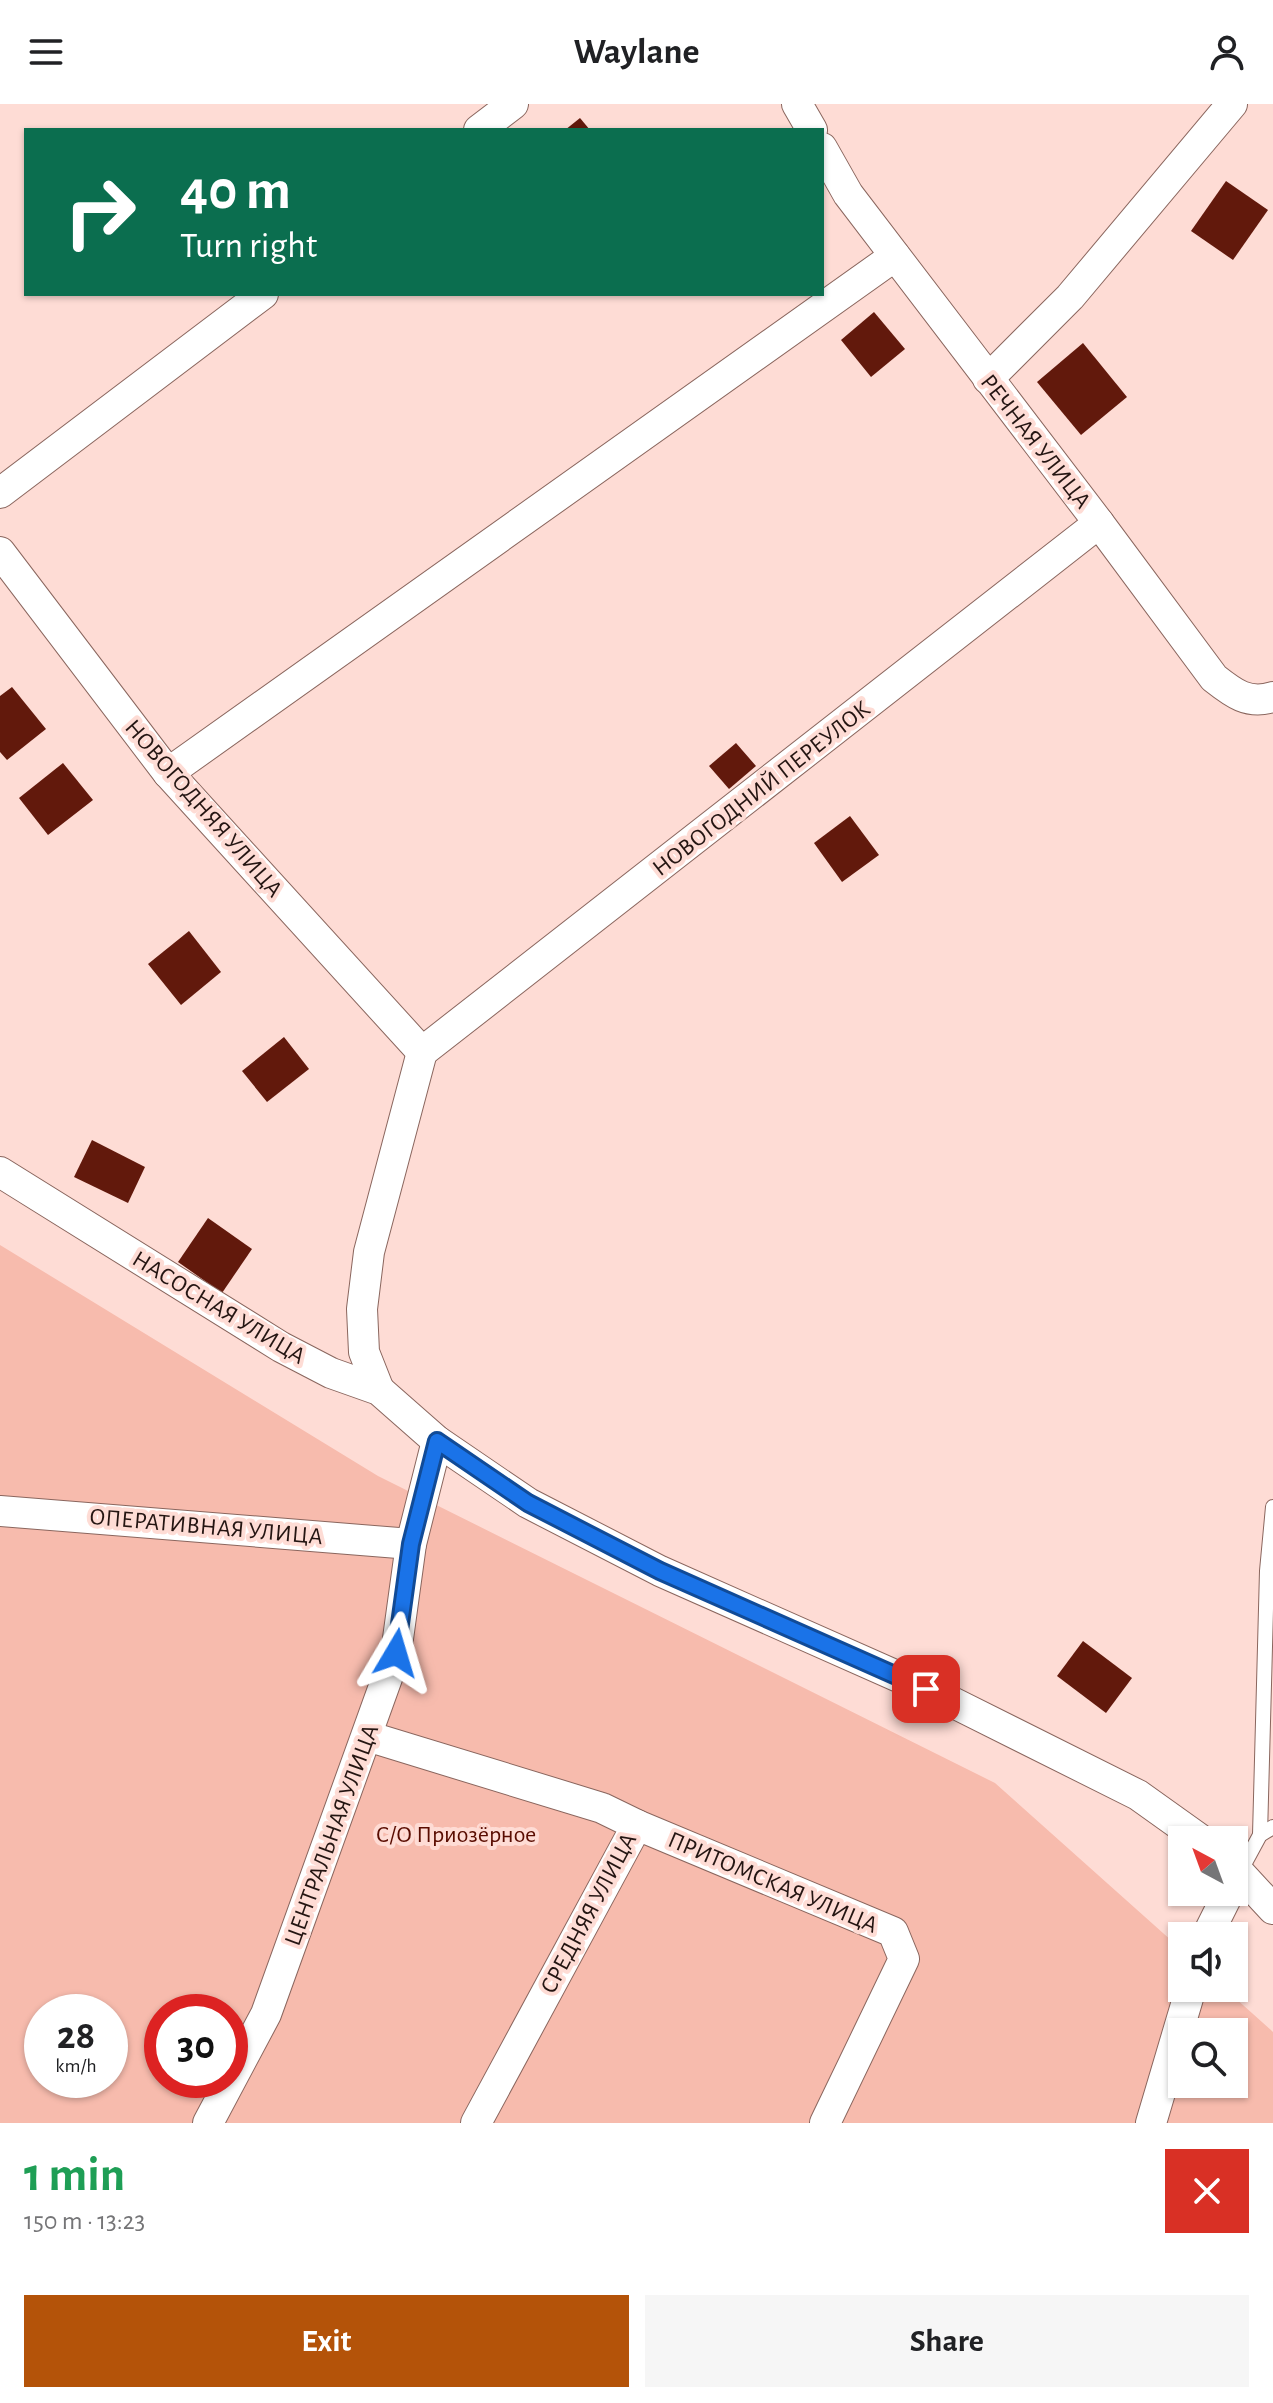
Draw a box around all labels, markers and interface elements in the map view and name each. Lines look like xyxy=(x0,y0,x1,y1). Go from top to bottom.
icon: menu xyxy=(24,30,68,74)
icon: person xyxy=(1205,30,1249,74)
text: Waylane xyxy=(573,34,700,70)
icon: right xyxy=(48,160,152,264)
text: 40 m xyxy=(180,163,291,219)
text: Turn right xyxy=(180,228,317,264)
street label: РЕЧНАЯ УЛИЦА xyxy=(976,370,1095,513)
street label: НОВОГОДНИЙ ПЕРЕУЛОК xyxy=(648,697,875,881)
street label: НОВОГОДНЯЯ УЛИЦА xyxy=(120,715,287,902)
street label: НАСОСНАЯ УЛИЦА xyxy=(128,1247,309,1369)
street label: ОПЕРАТИВНАЯ УЛИЦА xyxy=(88,1505,324,1549)
position arrow xyxy=(354,1611,438,1695)
pin xyxy=(892,1655,960,1723)
icon: arrive xyxy=(904,1667,948,1711)
street label: ЦЕНТРАЛЬНАЯ УЛИЦА xyxy=(281,1721,383,1949)
park label: С/О Приозёрное xyxy=(376,1823,536,1847)
north arrow xyxy=(1168,1826,1248,1906)
map controls xyxy=(1168,1826,1248,2098)
street label: ПРИТОМСКАЯ УЛИЦА xyxy=(664,1828,881,1938)
street label: СРЕДНЯЯ УЛИЦА xyxy=(537,1829,641,1998)
button: sound xyxy=(1168,1922,1248,2002)
speed limit sign: 30 xyxy=(144,1994,248,2098)
text: 28 xyxy=(57,2016,95,2056)
button: search xyxy=(1168,2018,1248,2098)
text: km/h xyxy=(55,2056,97,2076)
button: close xyxy=(1165,2149,1249,2233)
text: 1 min xyxy=(24,2152,125,2200)
text: 150 m · 13:23 xyxy=(24,2208,145,2234)
button: Exit xyxy=(24,2295,629,2387)
button: Share xyxy=(645,2295,1249,2387)

